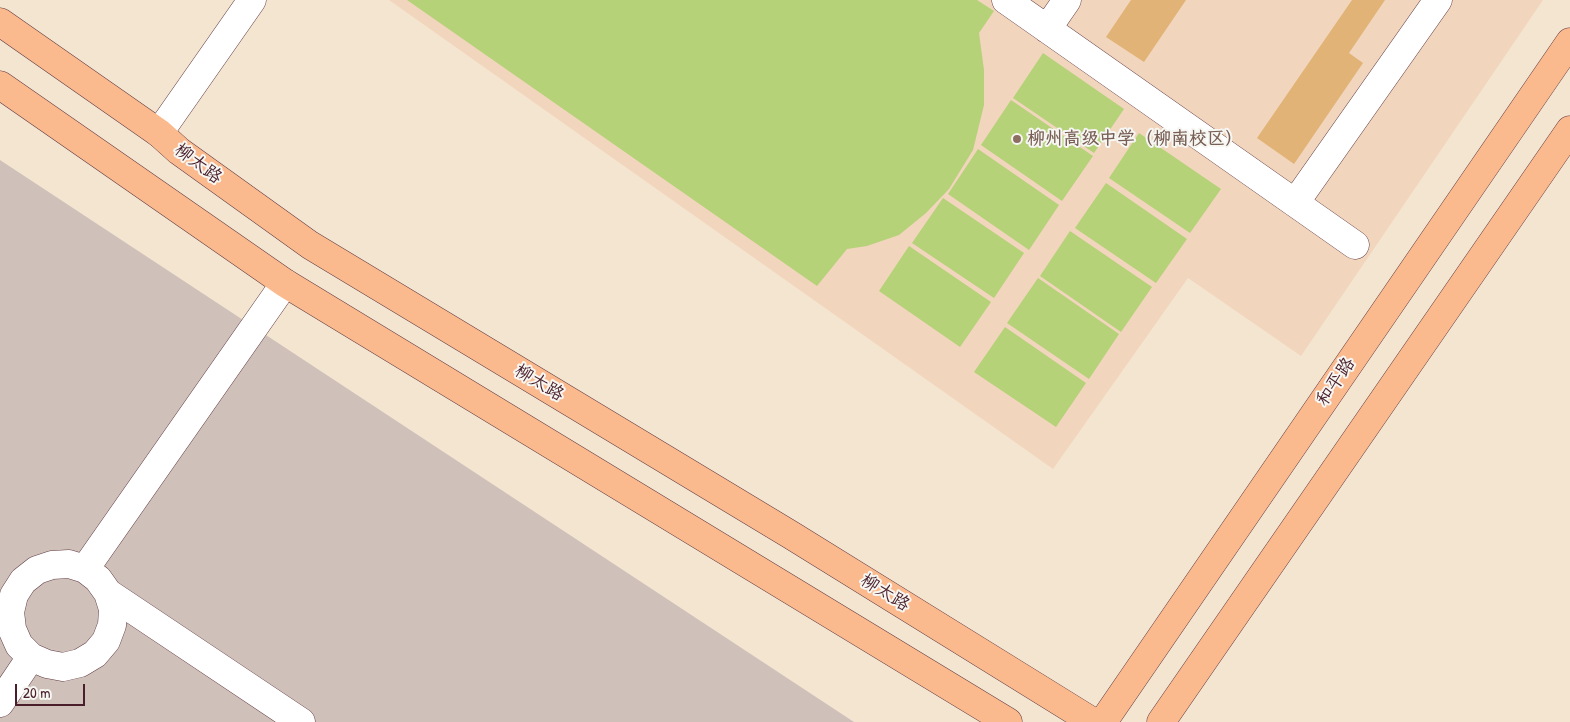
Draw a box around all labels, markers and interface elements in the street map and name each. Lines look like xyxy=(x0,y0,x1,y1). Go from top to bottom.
place label: 柳州高级中学（柳南校区） xyxy=(1027,128,1243,150)
marker: 柳州高级中学（柳南校区） xyxy=(1011,133,1023,145)
street label: 柳太路 xyxy=(170,139,226,189)
street label: 和平路 xyxy=(1312,354,1360,410)
street label: 柳太路 xyxy=(510,360,568,406)
street label: 柳太路 xyxy=(856,570,914,616)
scale bar xyxy=(18,674,88,706)
text: 20 m xyxy=(23,682,50,703)

